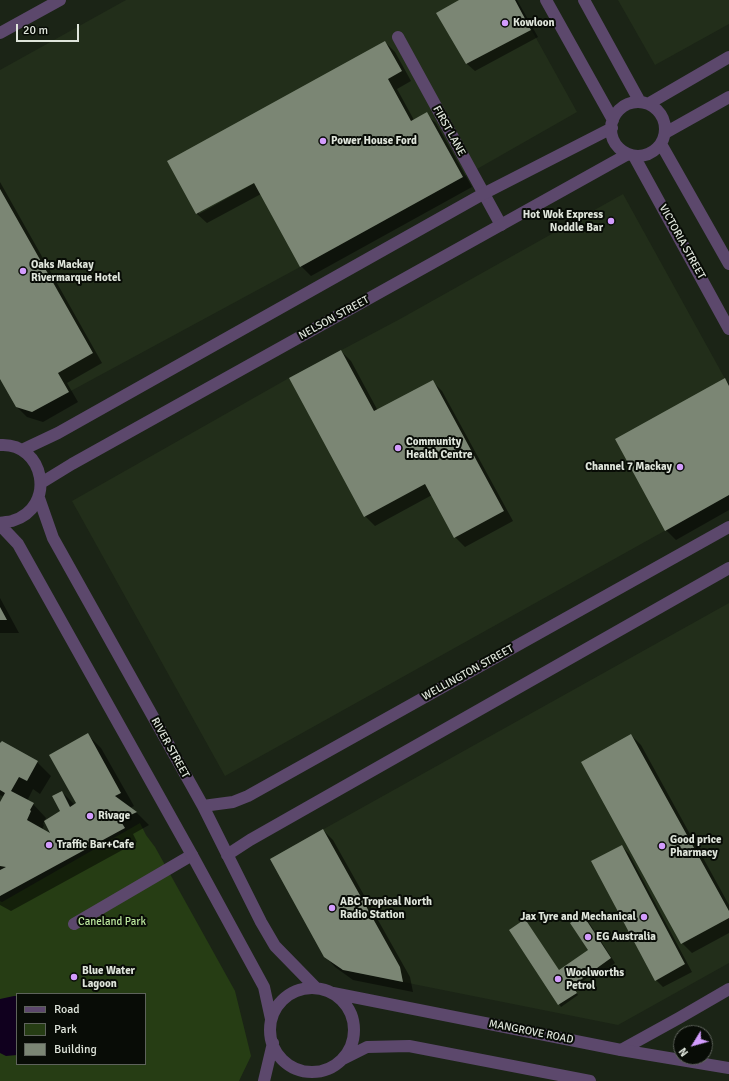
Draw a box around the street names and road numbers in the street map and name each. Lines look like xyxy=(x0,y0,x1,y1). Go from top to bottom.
street label: FIRST LANE xyxy=(430,104,468,158)
street label: VICTORIA STREET xyxy=(656,202,708,282)
street label: NELSON STREET xyxy=(297,293,371,343)
street label: WELLINGTON STREET xyxy=(420,642,516,704)
street label: RIVER STREET xyxy=(148,715,192,781)
street label: MANGROVE ROAD xyxy=(488,1017,574,1047)

